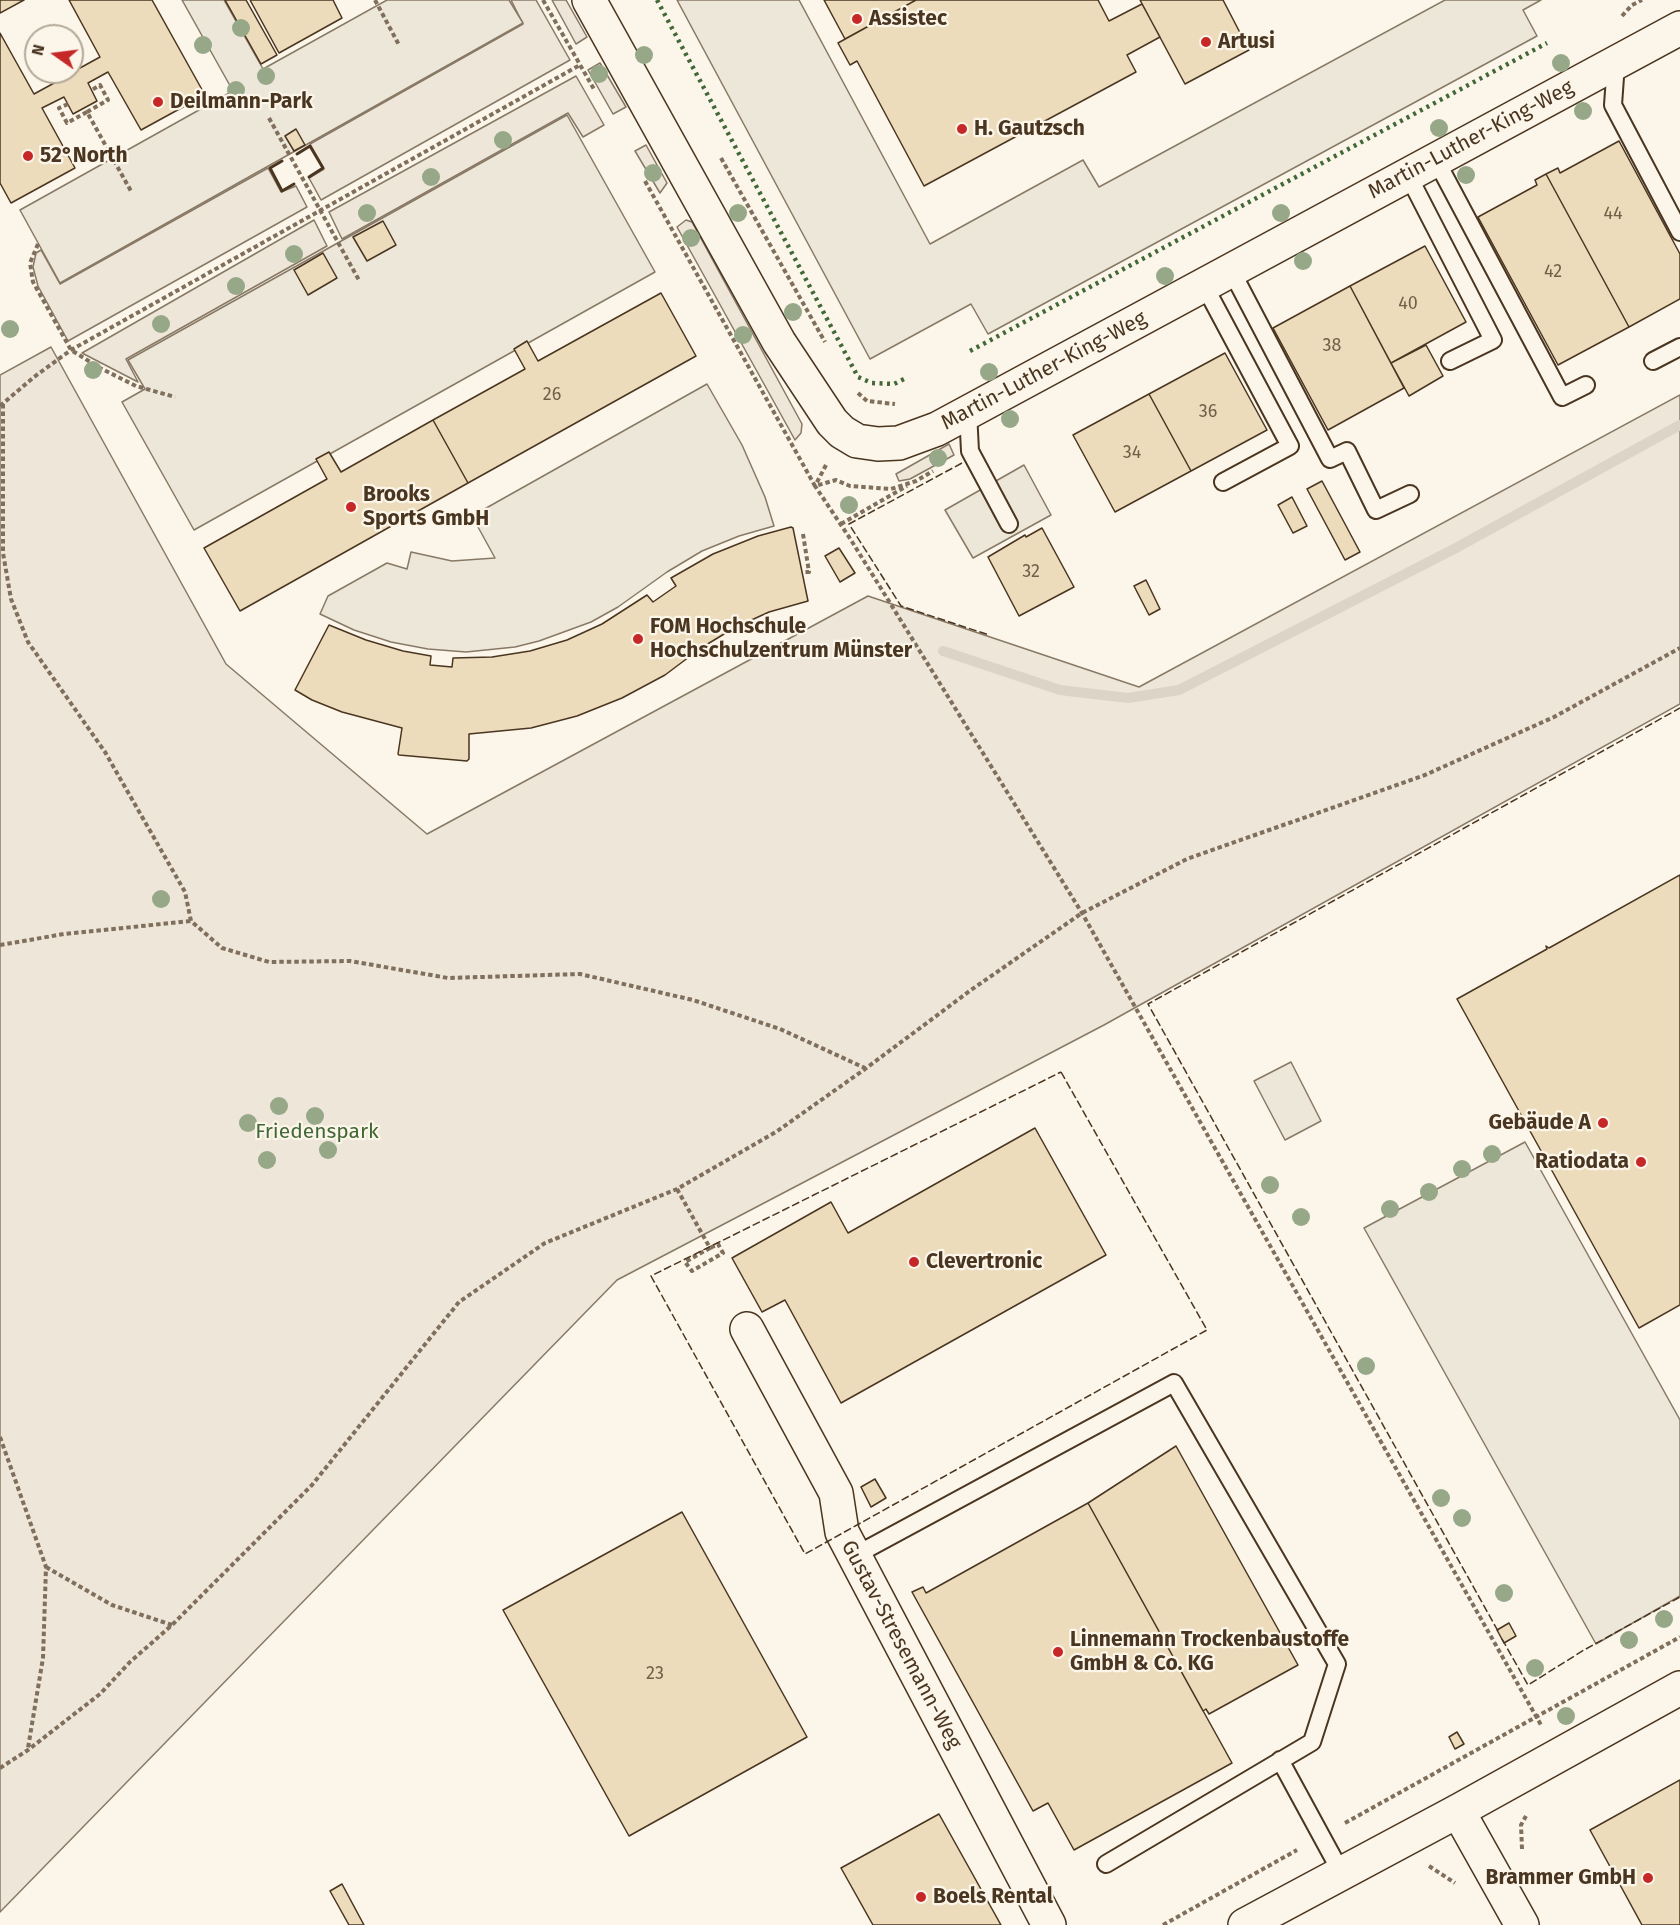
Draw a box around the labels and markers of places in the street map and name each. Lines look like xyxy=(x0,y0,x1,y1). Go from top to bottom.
place label: Assistec xyxy=(869,6,947,32)
marker: Assistec xyxy=(850,12,864,26)
place label: Artusi xyxy=(1218,29,1275,55)
marker: Artusi xyxy=(1199,35,1213,49)
place label: Deilmann-Park xyxy=(170,89,312,115)
marker: Deilmann-Park xyxy=(151,95,165,109)
place label: H. Gautzsch xyxy=(974,116,1085,142)
marker: H. Gautzsch xyxy=(955,122,969,136)
place label: 52°North xyxy=(40,143,128,169)
marker: 52°North xyxy=(21,149,35,163)
place label: Brooks Sports GmbH xyxy=(363,482,489,532)
marker: Brooks Sports GmbH xyxy=(344,500,358,514)
place label: FOM Hochschule Hochschulzentrum Münster xyxy=(650,614,912,664)
marker: FOM Hochschule Hochschulzentrum Münster xyxy=(631,632,645,646)
place label: Gebäude A xyxy=(1488,1110,1591,1136)
marker: Gebäude A xyxy=(1596,1116,1610,1130)
place label: Ratiodata xyxy=(1535,1149,1629,1175)
marker: Ratiodata xyxy=(1634,1155,1648,1169)
place label: Clevertronic xyxy=(926,1249,1042,1275)
marker: Clevertronic xyxy=(907,1255,921,1269)
place label: Linnemann Trockenbaustoffe GmbH & Co. KG xyxy=(1070,1627,1349,1677)
marker: Linnemann Trockenbaustoffe GmbH & Co. KG xyxy=(1051,1645,1065,1659)
place label: Brammer GmbH xyxy=(1486,1865,1636,1891)
marker: Brammer GmbH xyxy=(1641,1871,1655,1885)
place label: Boels Rental xyxy=(933,1884,1053,1910)
marker: Boels Rental xyxy=(914,1890,928,1904)

